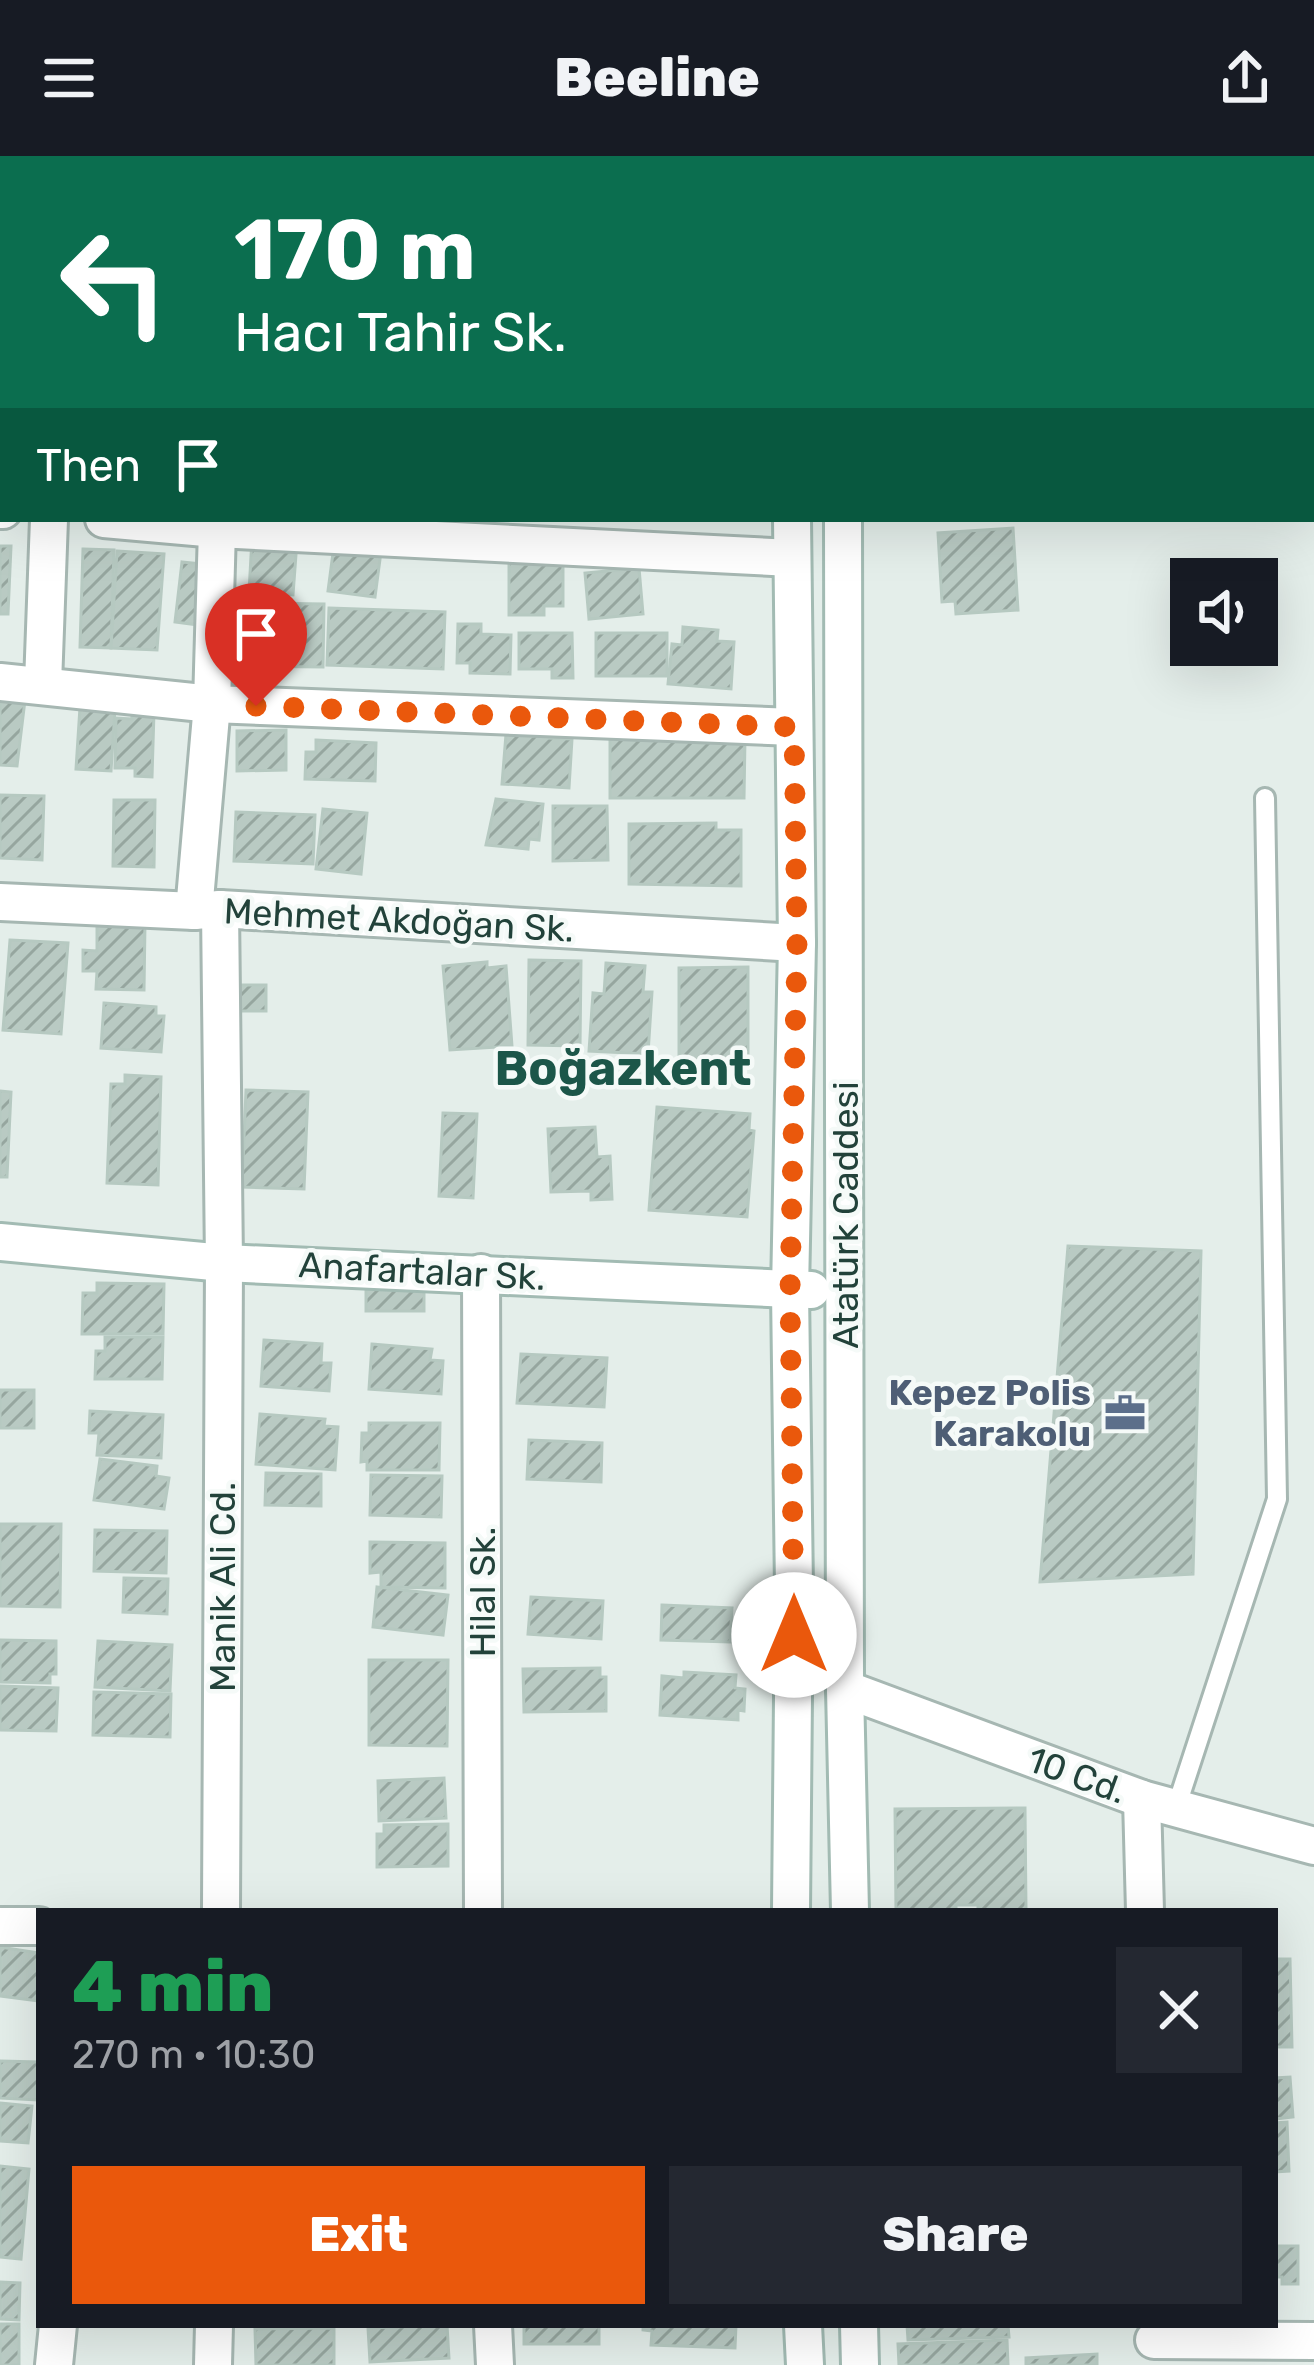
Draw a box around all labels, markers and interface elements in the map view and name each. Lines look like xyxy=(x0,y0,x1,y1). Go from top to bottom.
icon: menu xyxy=(36,45,102,111)
icon: share xyxy=(1212,45,1278,111)
text: Beeline xyxy=(554,46,760,110)
text: 170 m xyxy=(234,200,476,300)
icon: left xyxy=(36,204,192,360)
text: Hacı Tahir Sk. xyxy=(234,301,567,365)
icon: arrive xyxy=(165,432,231,498)
text: Then xyxy=(36,439,141,492)
map controls xyxy=(1170,558,1278,666)
button: sound xyxy=(1170,558,1278,666)
pin xyxy=(205,583,307,706)
icon: arrive xyxy=(223,601,289,667)
street label: Mehmet Akdoğan Sk. xyxy=(223,889,575,951)
district label: Boğazkent xyxy=(495,1040,751,1097)
street label: Atatürk Caddesi xyxy=(824,1081,867,1349)
street label: Anafartalar Sk. xyxy=(297,1243,547,1299)
place label: Kepez Polis Karakolu xyxy=(889,1371,1091,1455)
office icon: Kepez Polis Karakolu xyxy=(1102,1390,1148,1436)
street label: Manik Ali Cd. xyxy=(201,1482,244,1692)
street label: Hilal Sk. xyxy=(461,1527,504,1657)
position arrow xyxy=(731,1572,857,1698)
street label: 10 Cd. xyxy=(1022,1737,1132,1813)
text: 4 min xyxy=(72,1944,273,2029)
button: close xyxy=(1116,1947,1242,2073)
text: 270 m · 10:30 xyxy=(72,2032,316,2078)
button: Exit xyxy=(72,2166,645,2304)
button: Share xyxy=(669,2166,1242,2304)

